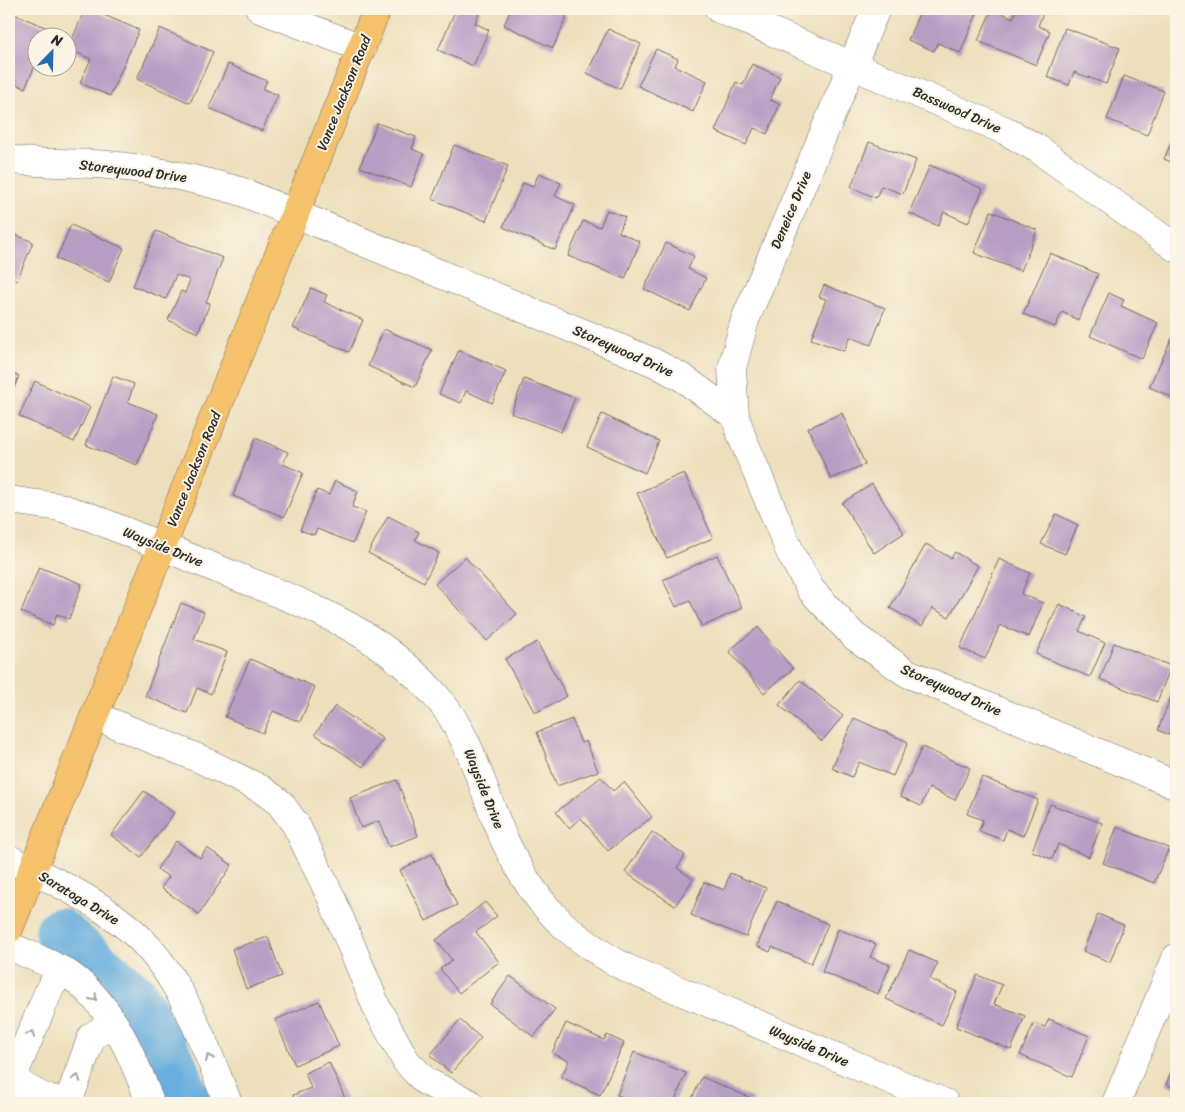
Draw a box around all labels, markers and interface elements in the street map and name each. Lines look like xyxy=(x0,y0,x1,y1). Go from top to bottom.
text: N xyxy=(47,27,67,54)
north arrow xyxy=(28,28,78,78)
street label: Vance Jackson Road xyxy=(309,30,379,155)
street label: Basswood Drive xyxy=(908,79,1006,141)
street label: Storeywood Drive xyxy=(78,152,188,190)
street label: Deneice Drive xyxy=(763,167,819,253)
street label: Storeywood Drive xyxy=(569,318,678,385)
street label: Vance Jackson Road xyxy=(159,406,229,531)
street label: Wayside Drive xyxy=(119,520,207,574)
street label: Storeywood Drive xyxy=(897,657,1006,724)
street label: Wayside Drive xyxy=(457,745,511,833)
street label: Saratoga Drive xyxy=(34,864,124,932)
one-way arrow xyxy=(88,992,97,1001)
street label: Wayside Drive xyxy=(765,1018,853,1074)
one-way arrow xyxy=(25,1030,35,1039)
one-way arrow xyxy=(205,1054,216,1063)
one-way arrow xyxy=(71,1075,81,1083)

